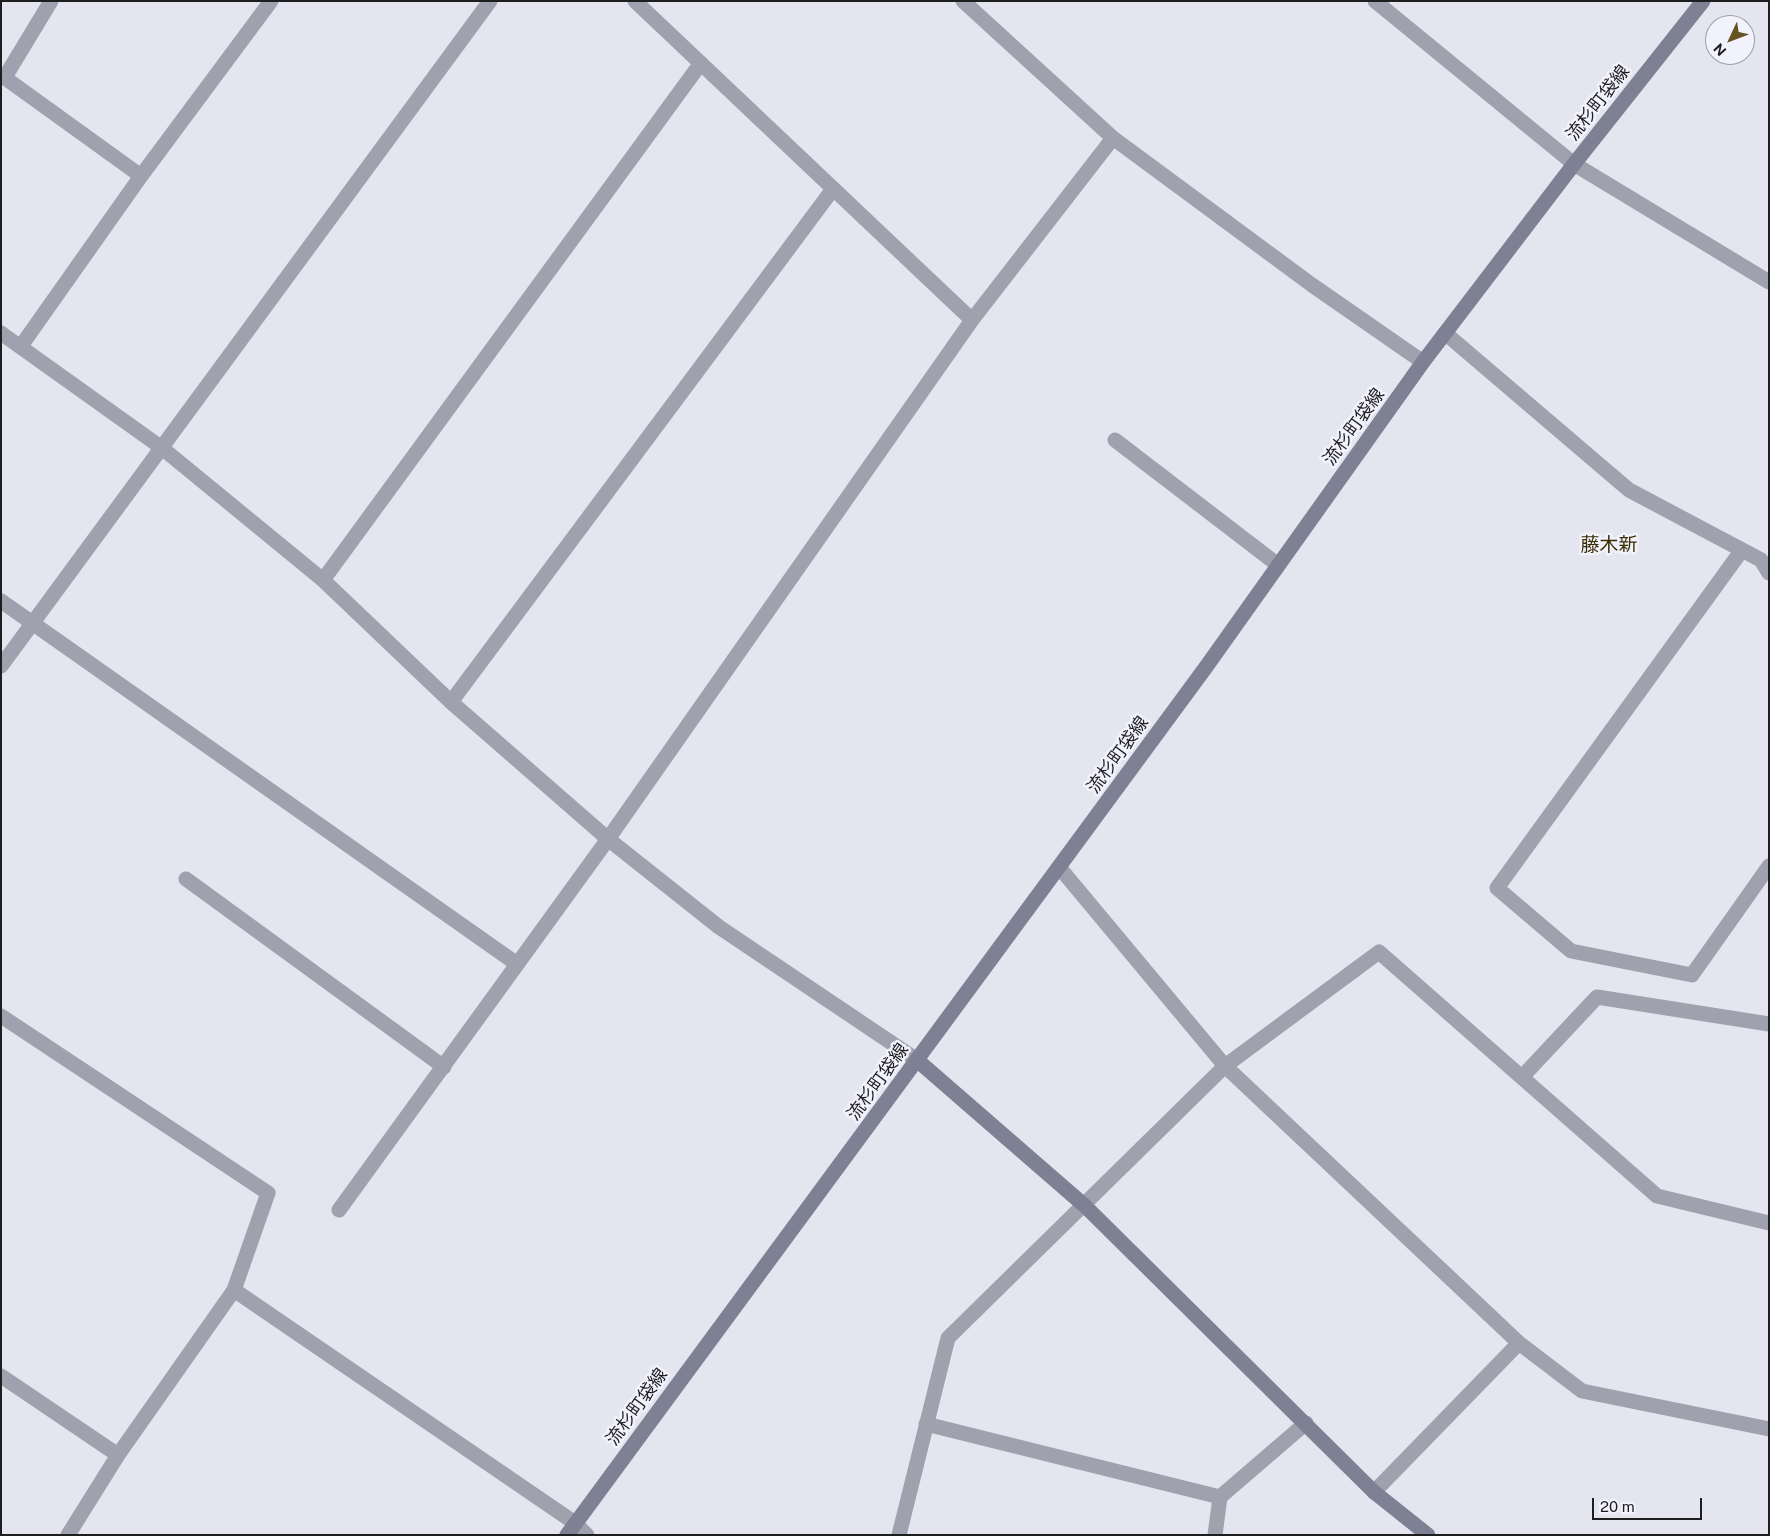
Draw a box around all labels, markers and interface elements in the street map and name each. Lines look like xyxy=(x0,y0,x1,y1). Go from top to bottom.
north arrow xyxy=(1705,15,1755,65)
text: N xyxy=(1710,40,1729,59)
street label: 流杉町袋線 xyxy=(1562,61,1634,145)
street label: 流杉町袋線 xyxy=(1319,384,1389,470)
district label: 藤木新 xyxy=(1581,534,1637,556)
street label: 流杉町袋線 xyxy=(1083,712,1153,798)
street label: 流杉町袋線 xyxy=(843,1039,913,1125)
street label: 流杉町袋線 xyxy=(602,1364,672,1450)
scale bar xyxy=(1595,1488,1705,1520)
text: 20 m xyxy=(1600,1498,1635,1515)

